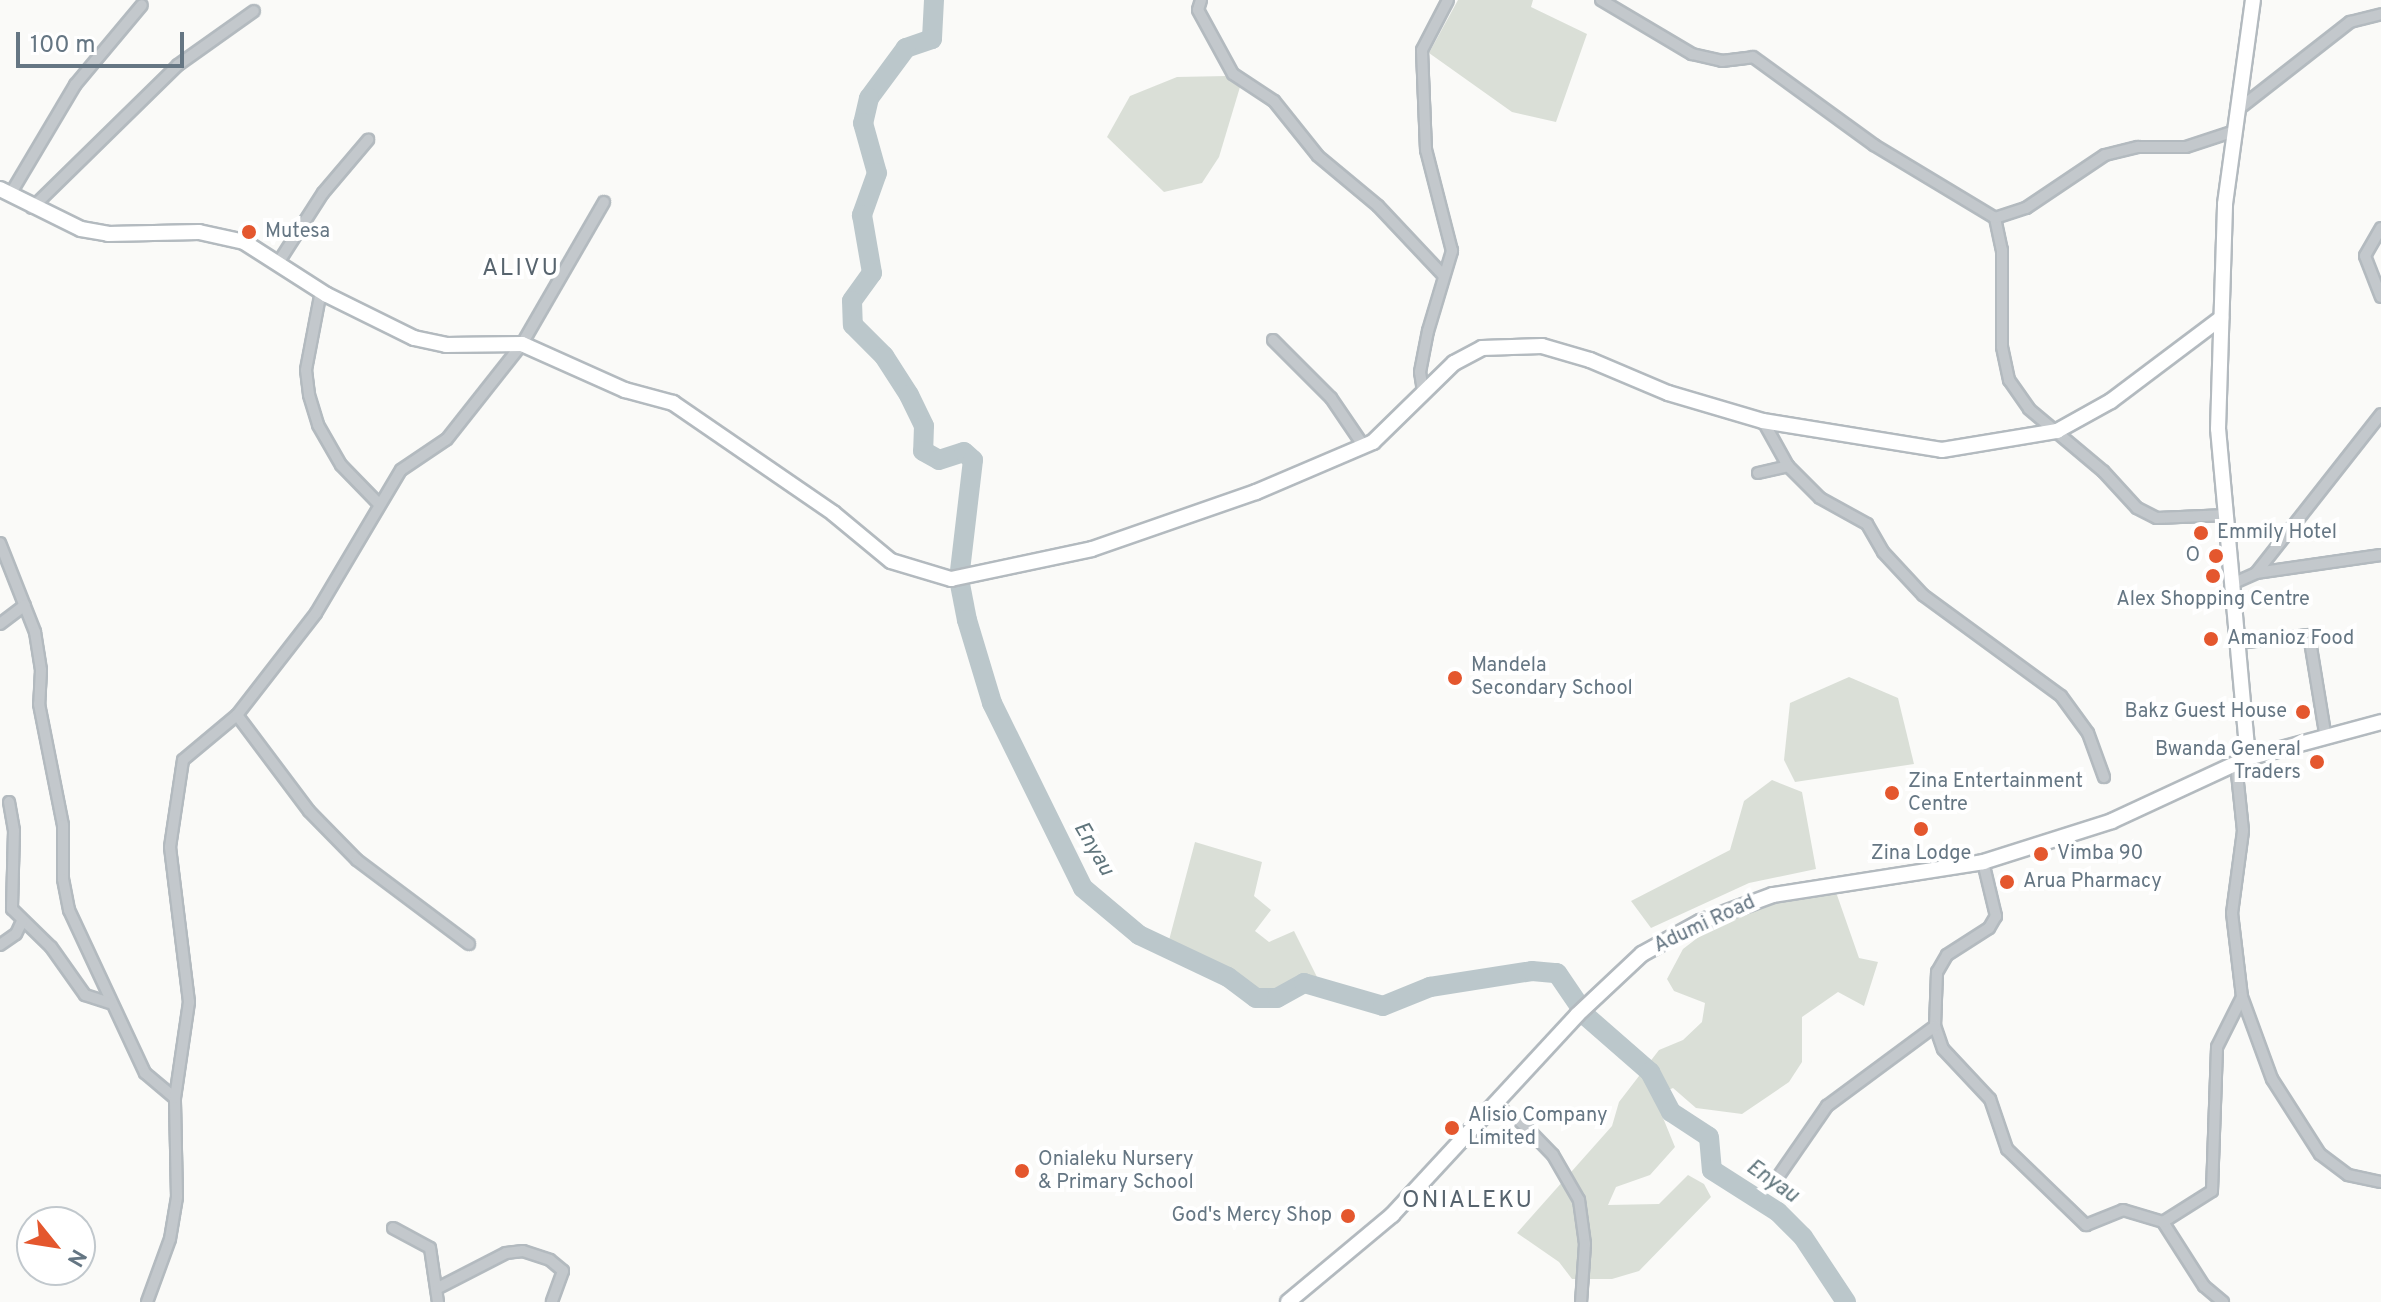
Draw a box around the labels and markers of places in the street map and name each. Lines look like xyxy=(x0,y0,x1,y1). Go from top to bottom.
place label: Mutesa xyxy=(265,220,330,244)
marker: Mutesa xyxy=(240,223,258,241)
place label: Emmily Hotel xyxy=(2217,521,2337,545)
marker: Emmily Hotel xyxy=(2192,524,2210,542)
place label: O xyxy=(2185,544,2200,568)
marker: O xyxy=(2207,547,2225,565)
marker: Alex Shopping Centre xyxy=(2204,567,2222,585)
place label: Alex Shopping Centre xyxy=(2116,588,2310,612)
place label: Amanioz Food xyxy=(2227,627,2354,651)
marker: Amanioz Food xyxy=(2202,630,2220,648)
place label: Mandela Secondary School xyxy=(1471,654,1633,701)
marker: Mandela Secondary School xyxy=(1446,669,1464,687)
place label: Bakz Guest House xyxy=(2124,700,2287,724)
marker: Bakz Guest House xyxy=(2294,703,2312,721)
place label: Bwanda General Traders xyxy=(2155,738,2301,785)
marker: Bwanda General Traders xyxy=(2308,753,2326,771)
place label: Zina Entertainment Centre xyxy=(1908,770,2083,817)
marker: Zina Entertainment Centre xyxy=(1883,784,1901,802)
marker: Zina Lodge xyxy=(1912,820,1930,838)
place label: Zina Lodge xyxy=(1871,842,1971,866)
place label: Vimba 90 xyxy=(2057,842,2143,866)
marker: Vimba 90 xyxy=(2032,845,2050,863)
place label: Arua Pharmacy xyxy=(2023,870,2162,894)
marker: Arua Pharmacy xyxy=(1998,873,2016,891)
place label: Alisio Company Limited xyxy=(1468,1104,1608,1151)
marker: Alisio Company Limited xyxy=(1443,1119,1461,1137)
place label: Onialeku Nursery & Primary School xyxy=(1038,1148,1194,1195)
marker: Onialeku Nursery & Primary School xyxy=(1013,1162,1031,1180)
place label: God's Mercy Shop xyxy=(1171,1204,1332,1228)
marker: God's Mercy Shop xyxy=(1339,1207,1357,1225)

